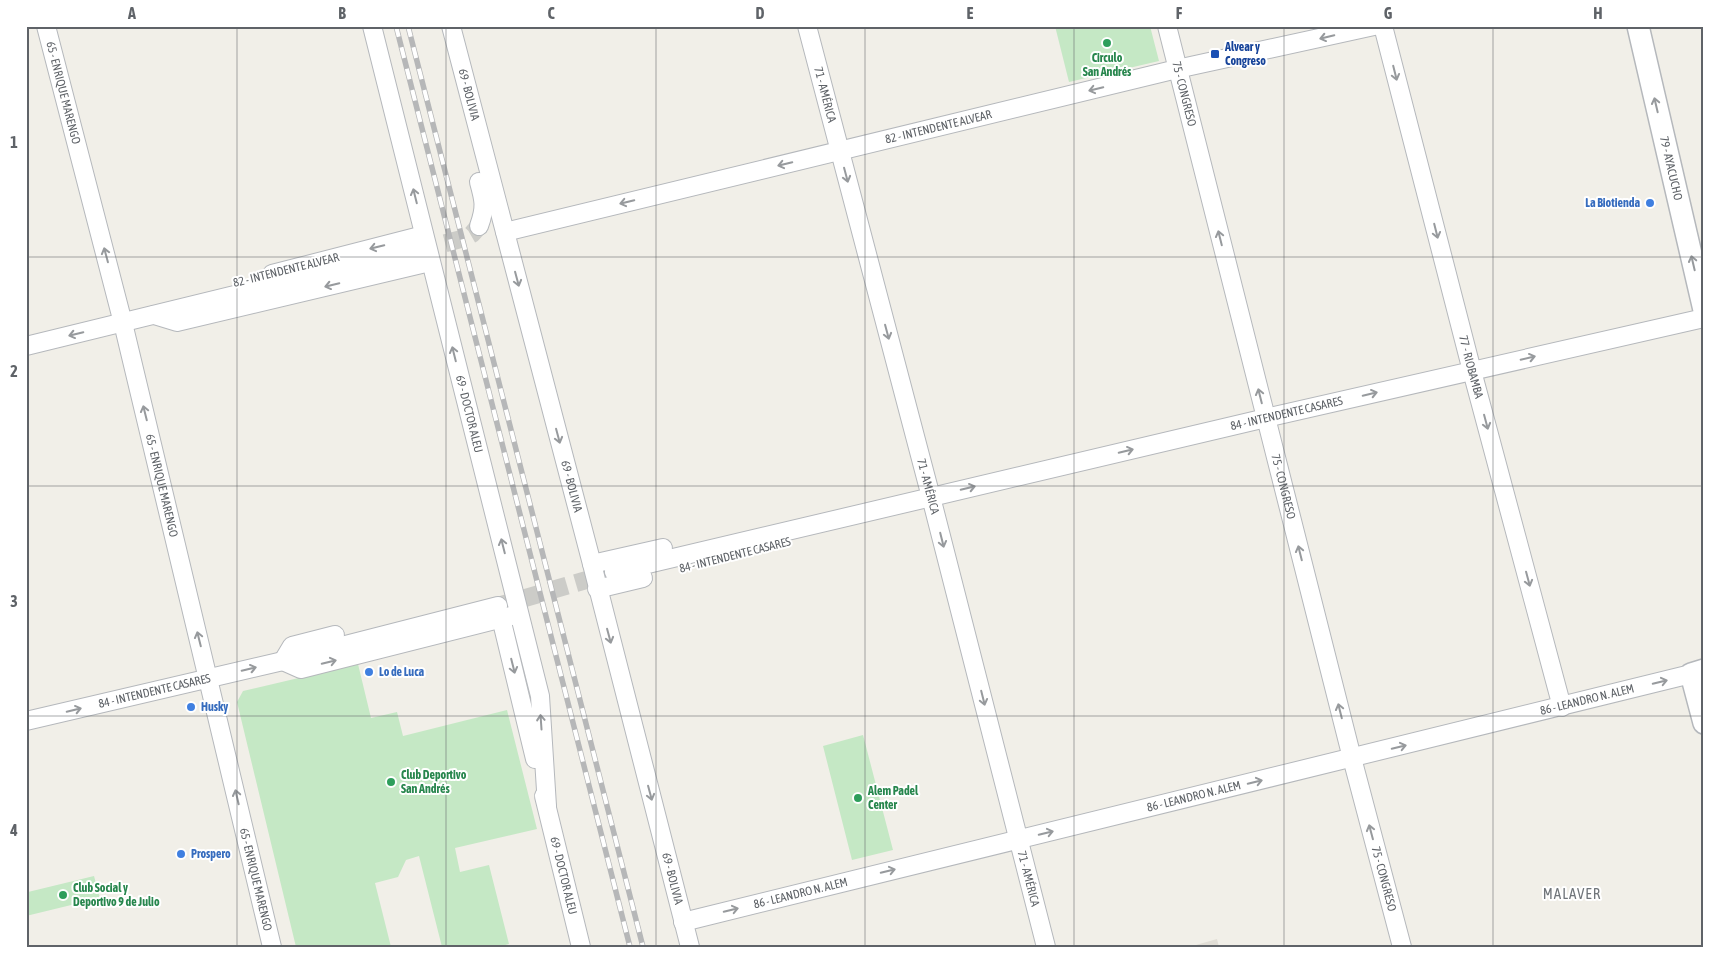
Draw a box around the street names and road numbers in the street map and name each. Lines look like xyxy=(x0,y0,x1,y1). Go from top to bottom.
street label: 65 - ENRIQUE MARENGO xyxy=(43,40,83,146)
street label: 75 - CONGRESO xyxy=(1169,60,1199,128)
street label: 71 - AMÉRICA xyxy=(811,65,839,124)
street label: 69 - BOLIVIA xyxy=(456,67,483,122)
street label: 82 - INTENDENTE ALVEAR xyxy=(884,107,993,147)
street label: 79 - AYACUCHO xyxy=(1657,135,1685,202)
street label: 82 - INTENDENTE ALVEAR xyxy=(232,250,340,290)
street label: 77 - RIOBAMBA xyxy=(1456,334,1486,400)
street label: 69 - DOCTOR ALEU xyxy=(453,374,486,454)
street label: 84 - INTENDENTE CASARES xyxy=(1229,394,1344,433)
street label: 65 - ENRIQUE MARENGO xyxy=(143,433,181,538)
street label: 75 - CONGRESO xyxy=(1268,453,1298,520)
street label: 71 - AMÉRICA xyxy=(914,457,942,516)
street label: 69 - BOLIVIA xyxy=(558,459,585,514)
street label: 84 - INTENDENTE CASARES xyxy=(678,534,792,576)
street label: 84 - INTENDENTE CASARES xyxy=(97,671,212,711)
street label: 86 - LEANDRO N. ALEM xyxy=(1539,681,1635,718)
street label: 86 - LEANDRO N. ALEM xyxy=(1145,778,1242,815)
street label: 65 - ENRIQUE MARENGO xyxy=(237,827,275,932)
street label: 69 - DOCTOR ALEU xyxy=(547,835,580,916)
street label: 75 - CONGRESO xyxy=(1369,845,1399,913)
street label: 71 - AMÉRICA xyxy=(1015,849,1042,908)
street label: 69 - BOLIVIA xyxy=(659,851,686,906)
street label: 86 - LEANDRO N. ALEM xyxy=(752,875,849,911)

